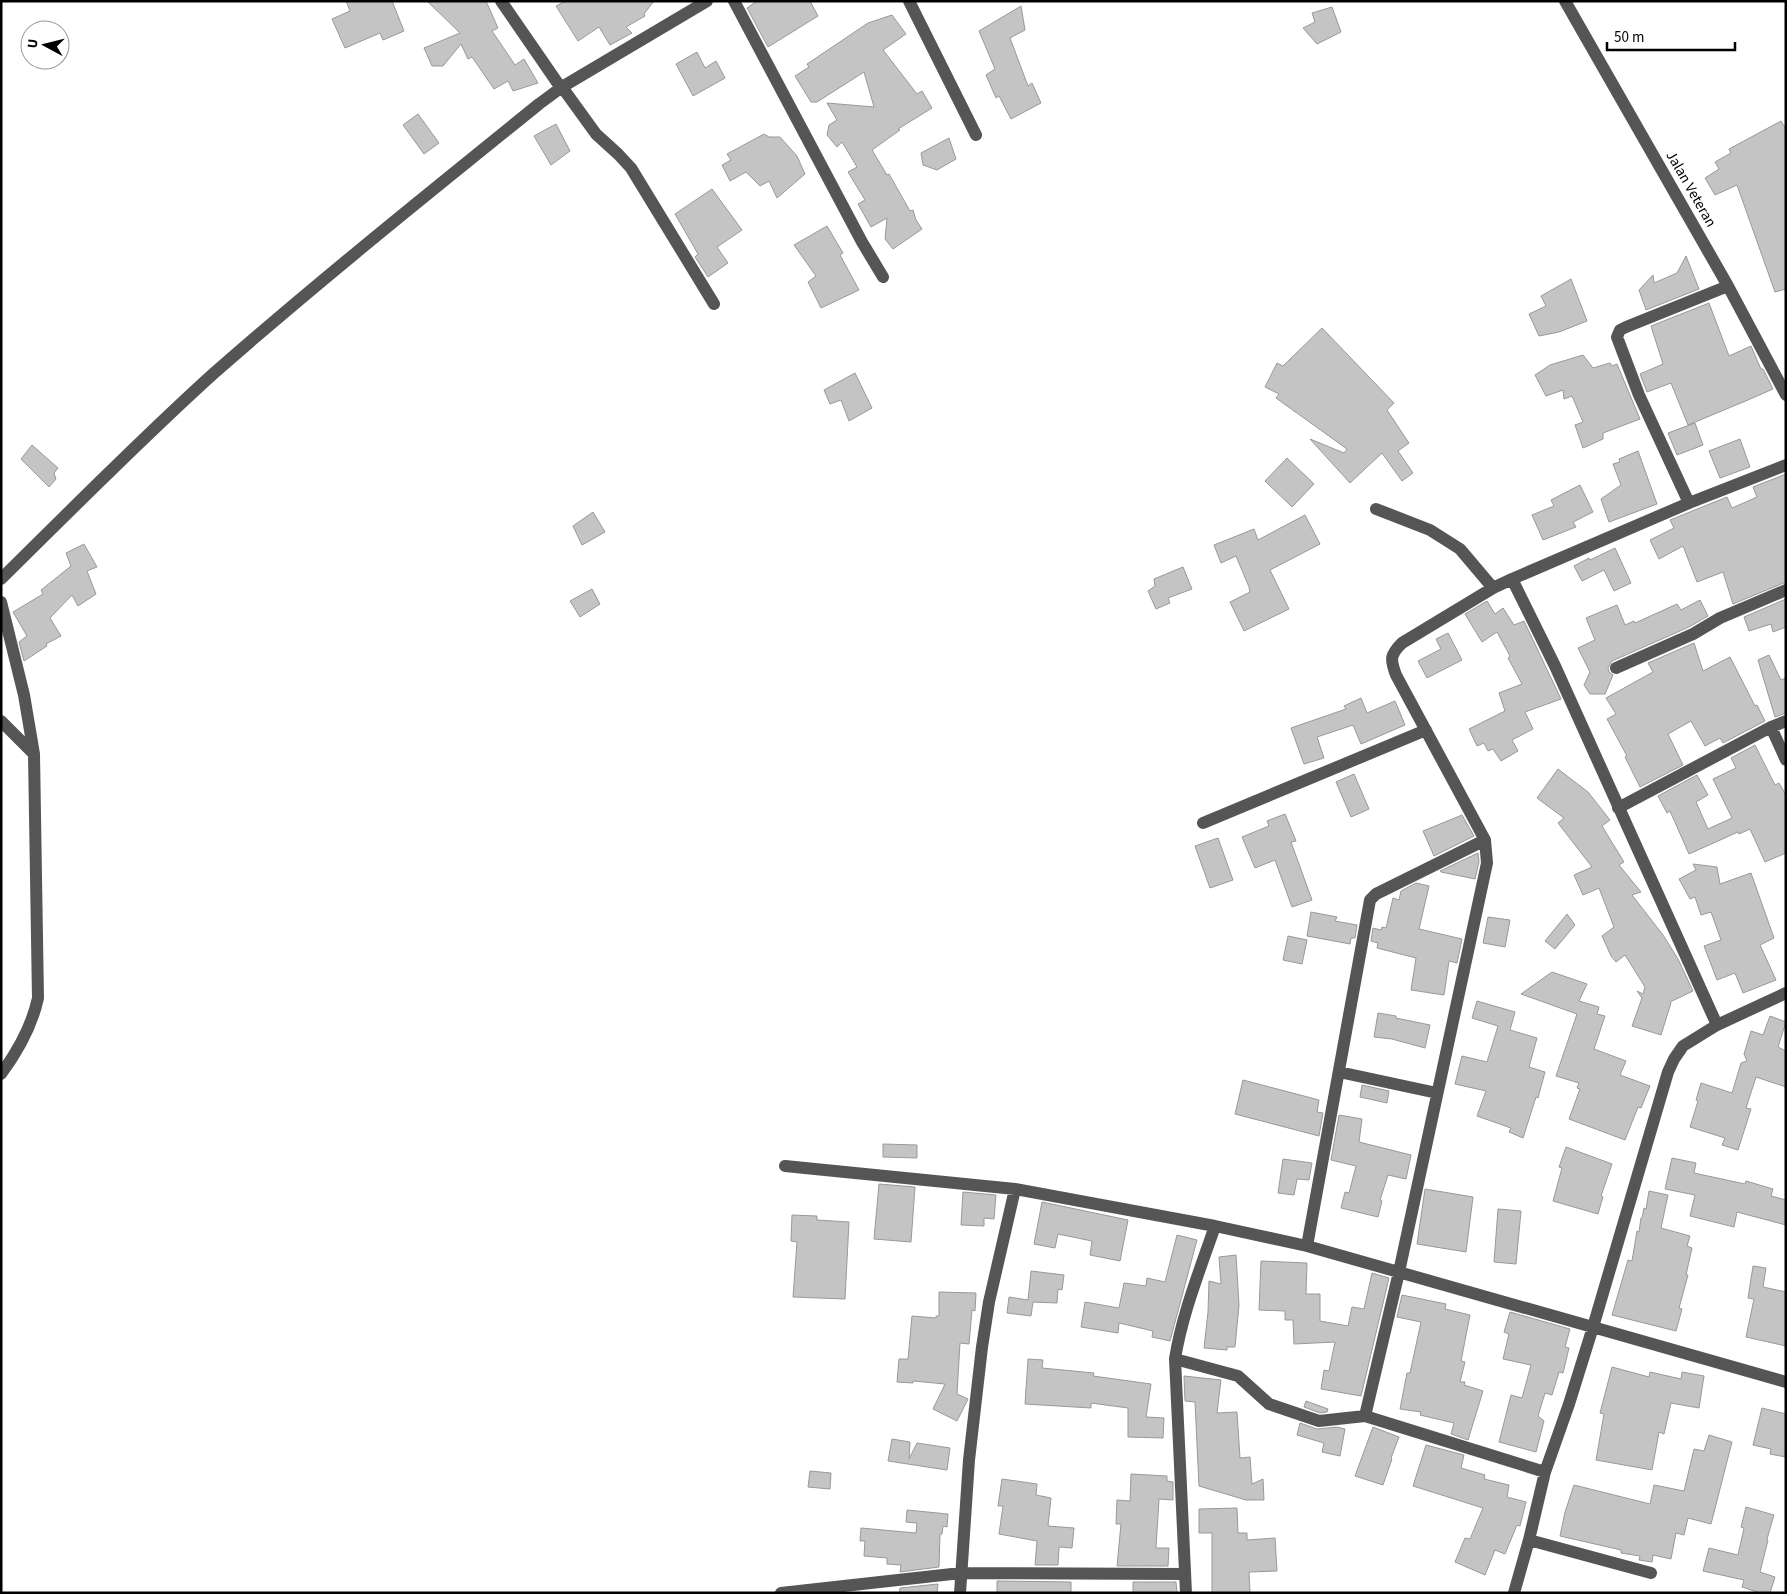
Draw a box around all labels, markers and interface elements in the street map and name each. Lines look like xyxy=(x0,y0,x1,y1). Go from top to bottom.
north arrow xyxy=(20,20,70,70)
scale bar xyxy=(1607,20,1734,52)
text: 50 m xyxy=(1614,27,1644,48)
text: U xyxy=(23,38,44,49)
street label: Jalan Veteran xyxy=(1661,147,1721,231)

